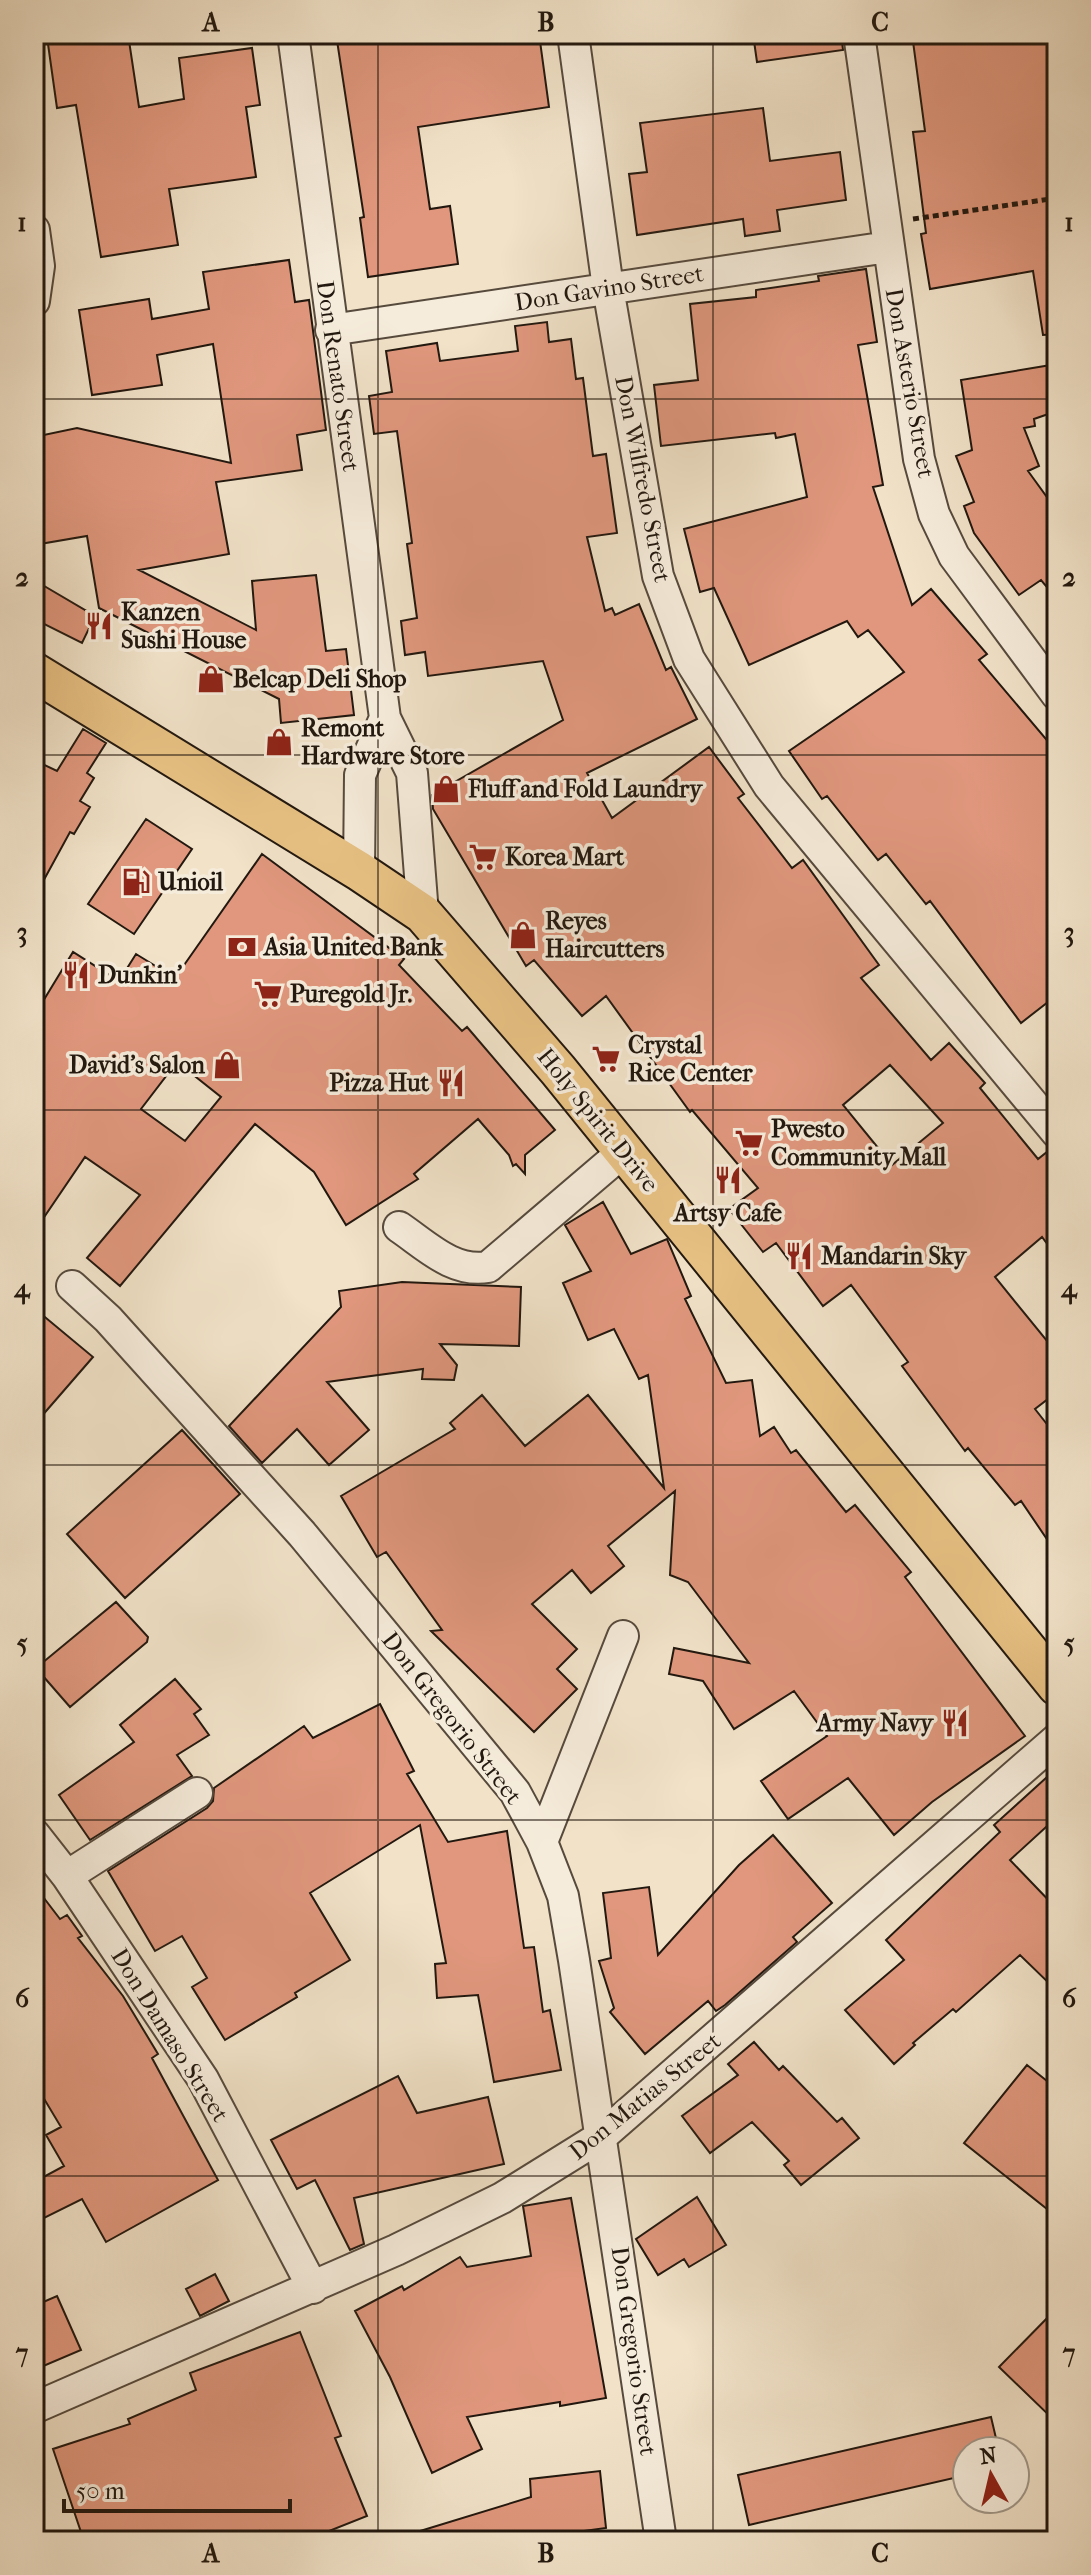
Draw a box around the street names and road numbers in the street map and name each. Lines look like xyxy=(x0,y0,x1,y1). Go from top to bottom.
street label: Don Gavino Street xyxy=(513,259,706,317)
street label: Don Renato Street xyxy=(311,279,365,474)
street label: Don Asterio Street xyxy=(880,286,941,480)
street label: Don Wilfredo Street xyxy=(609,373,677,585)
street label: Holy Spirit Drive xyxy=(532,1043,665,1198)
street label: Don Gregorio Street xyxy=(376,1626,528,1810)
street label: Don Damaso Street xyxy=(105,1943,235,2127)
street label: Don Matias Street xyxy=(564,2026,727,2166)
street label: Don Gregorio Street xyxy=(605,2245,663,2458)

